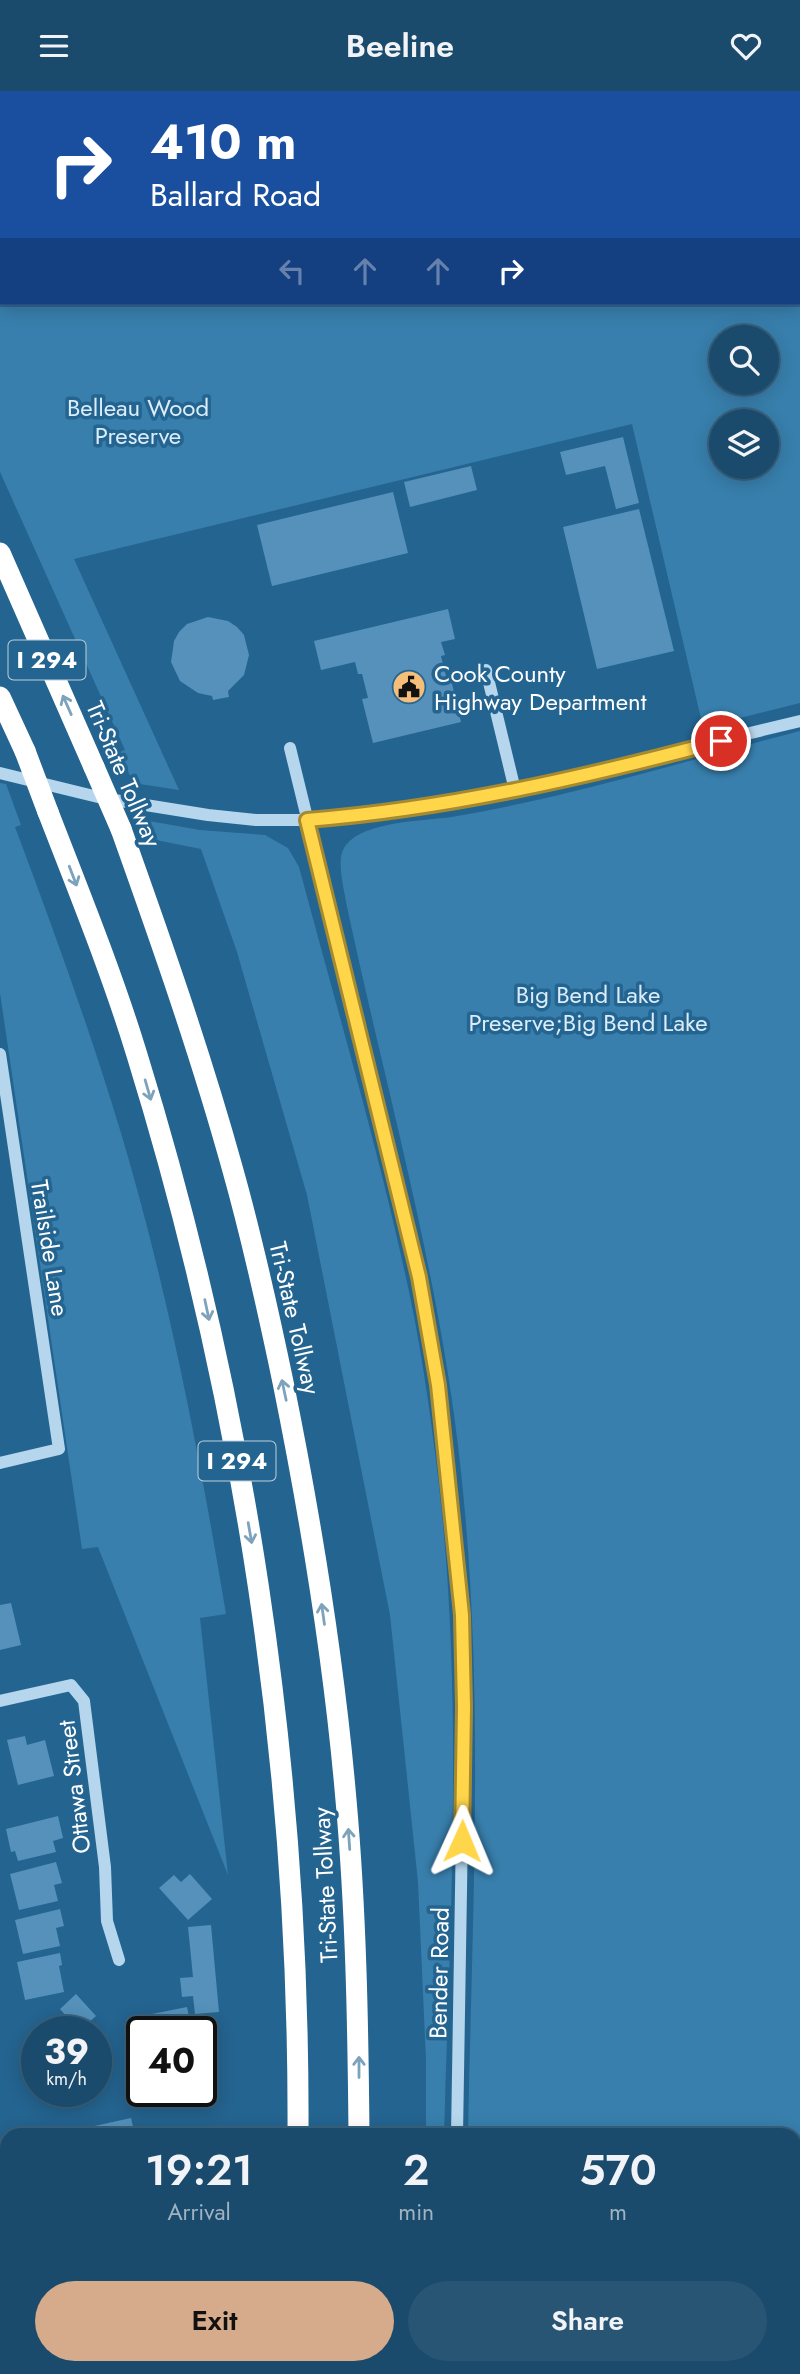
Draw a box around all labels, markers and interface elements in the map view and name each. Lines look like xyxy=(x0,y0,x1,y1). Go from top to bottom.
text: Beeline xyxy=(346,23,454,69)
icon: menu xyxy=(35,27,73,65)
icon: heart xyxy=(727,27,765,65)
text: 410 m xyxy=(150,107,296,177)
icon: right xyxy=(35,119,126,210)
text: Ballard Road xyxy=(150,172,321,218)
icon: left xyxy=(273,252,311,290)
icon: ahead xyxy=(346,252,384,290)
icon: ahead xyxy=(419,252,457,290)
icon: right xyxy=(492,252,530,290)
map controls xyxy=(709,325,779,479)
button: search xyxy=(709,325,779,395)
park label: Belleau Wood Preserve xyxy=(67,390,209,453)
button: layers xyxy=(709,409,779,479)
road number: I 294 xyxy=(8,641,86,680)
place label: Cook County Highway Department xyxy=(434,656,647,719)
public building icon: Cook County Highway Department xyxy=(390,668,428,706)
one-way arrow xyxy=(60,694,73,716)
street label: Tri-State Tollway xyxy=(77,695,171,853)
pin xyxy=(691,711,751,771)
icon: arrive xyxy=(702,722,740,760)
one-way arrow xyxy=(67,864,80,886)
park label: Big Bend Lake Preserve;Big Bend Lake xyxy=(468,977,708,1040)
one-way arrow xyxy=(142,1079,155,1101)
street label: Trailside Lane xyxy=(22,1177,78,1319)
street label: Tri-State Tollway xyxy=(260,1238,330,1398)
one-way arrow xyxy=(200,1298,214,1321)
one-way arrow xyxy=(277,1379,291,1402)
road number: I 294 xyxy=(198,1441,276,1481)
one-way arrow xyxy=(244,1521,257,1544)
one-way arrow xyxy=(317,1603,330,1625)
street label: Ottawa Street xyxy=(48,1718,100,1856)
position arrow xyxy=(425,1804,499,1878)
street label: Tri-State Tollway xyxy=(303,1806,347,1964)
one-way arrow xyxy=(342,1829,355,1851)
street label: Bender Road xyxy=(420,1907,458,2039)
speed limit sign: 40 xyxy=(126,2016,217,2107)
text: 39 xyxy=(44,2027,89,2077)
one-way arrow xyxy=(352,2056,366,2079)
text: km/h xyxy=(46,2066,87,2092)
text: 19:21 xyxy=(145,2140,253,2201)
text: 2 xyxy=(403,2140,429,2201)
text: 570 xyxy=(579,2140,657,2201)
text: Arrival xyxy=(167,2195,231,2229)
text: min xyxy=(398,2195,434,2229)
text: m xyxy=(609,2195,627,2229)
button: Exit xyxy=(35,2281,394,2361)
button: Share xyxy=(408,2281,767,2361)

